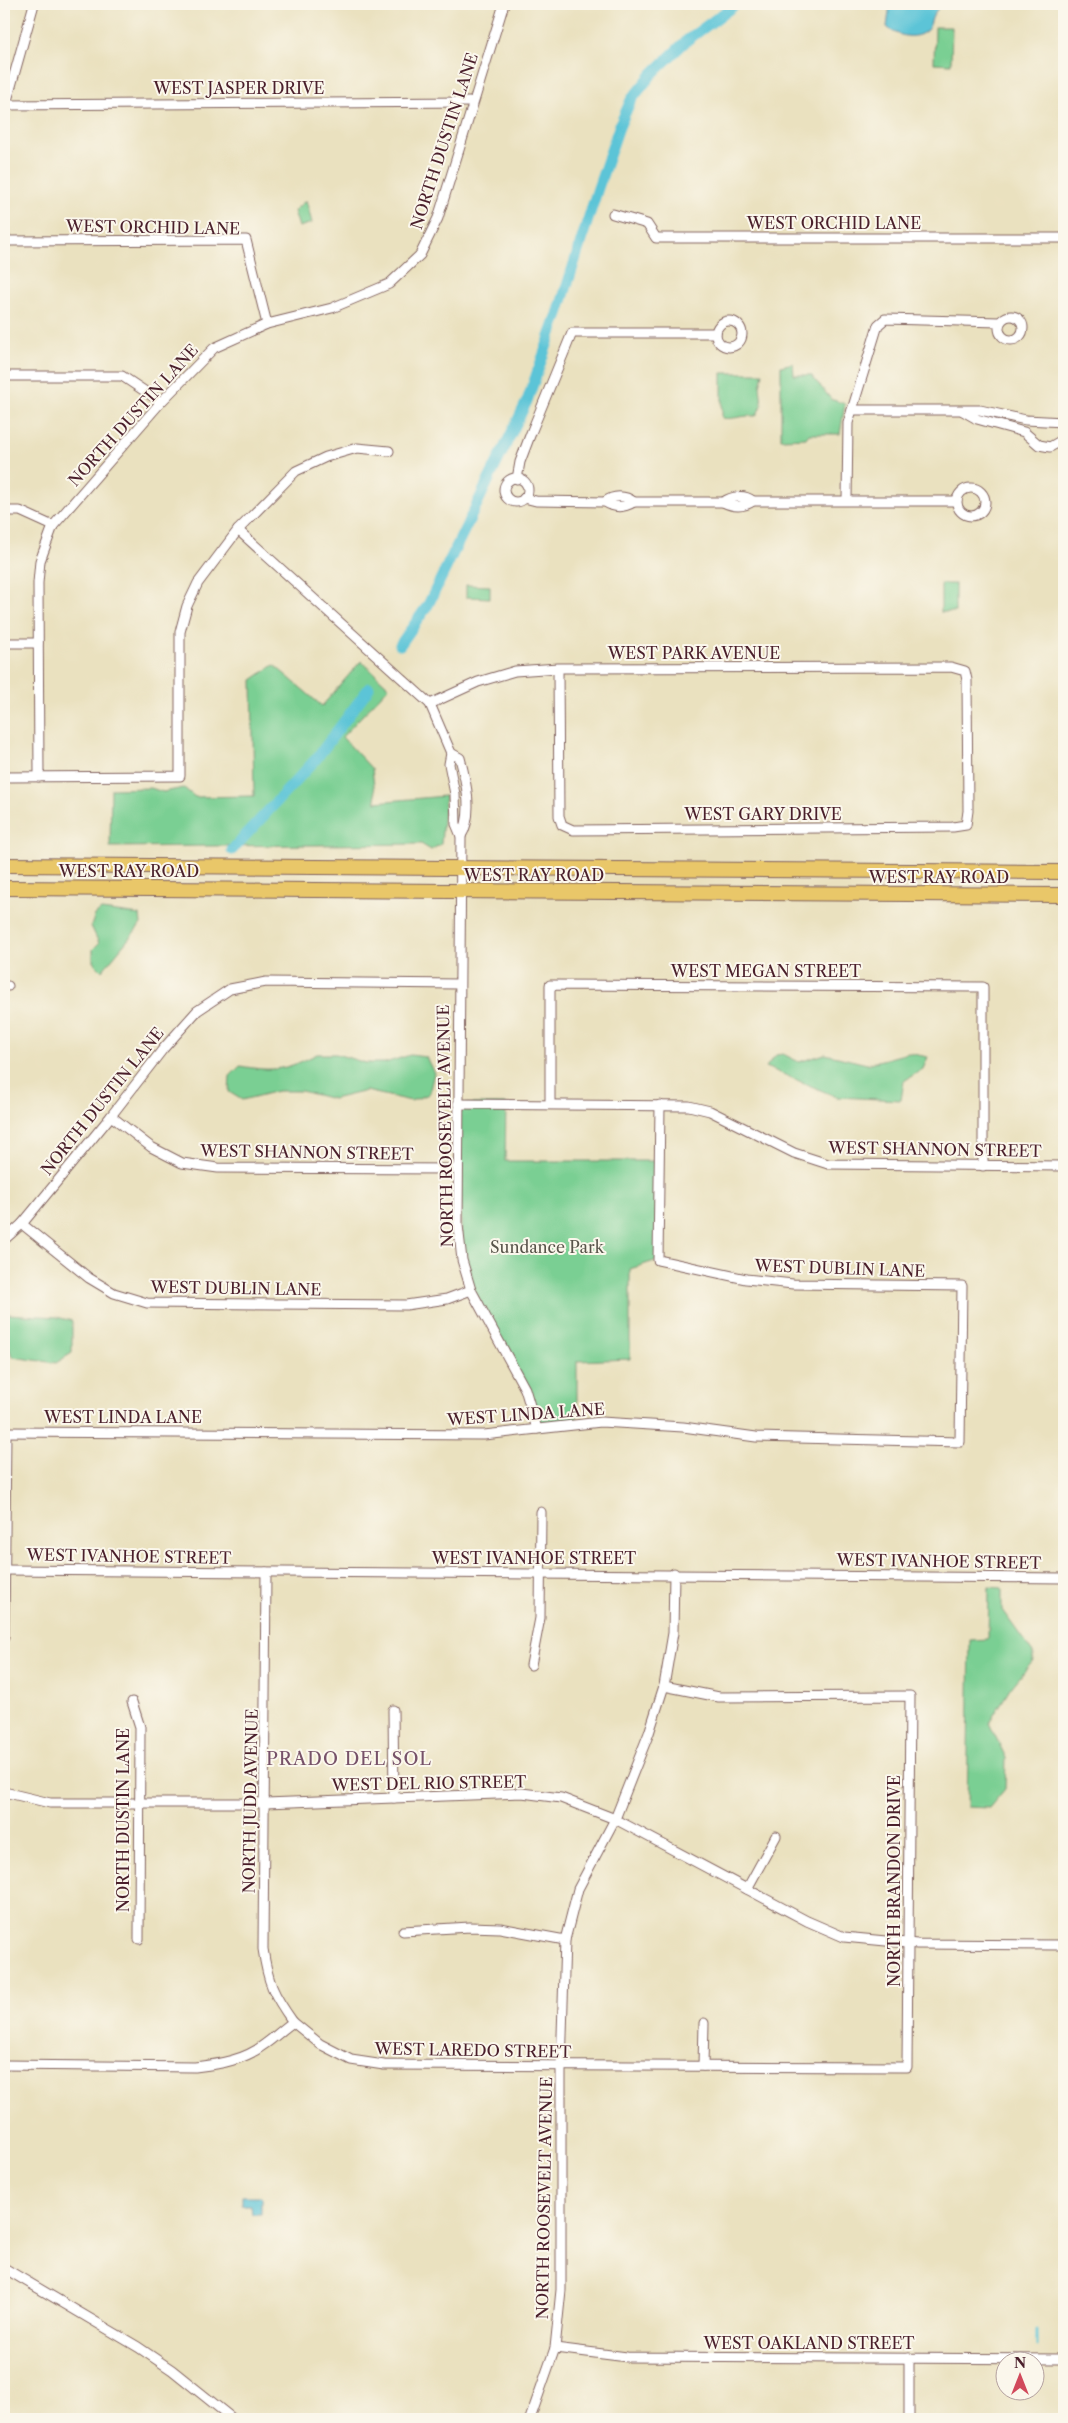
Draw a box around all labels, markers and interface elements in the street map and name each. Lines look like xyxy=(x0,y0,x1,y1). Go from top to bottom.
street label: NORTH DUSTIN LANE xyxy=(406,50,482,232)
street label: WEST JASPER DRIVE xyxy=(152,78,325,98)
street label: WEST ORCHID LANE xyxy=(746,213,921,233)
street label: WEST ORCHID LANE xyxy=(65,215,240,239)
street label: NORTH DUSTIN LANE xyxy=(64,340,202,490)
street label: WEST PARK AVENUE xyxy=(607,643,780,663)
street label: WEST GARY DRIVE xyxy=(683,804,842,824)
street label: WEST RAY ROAD xyxy=(58,861,199,881)
street label: WEST RAY ROAD xyxy=(463,865,604,885)
street label: WEST RAY ROAD xyxy=(868,867,1009,887)
street label: WEST MEGAN STREET xyxy=(670,961,861,981)
street label: NORTH ROOSEVELT AVENUE xyxy=(433,1004,457,1248)
street label: NORTH DUSTIN LANE xyxy=(36,1023,168,1179)
street label: WEST SHANNON STREET xyxy=(827,1137,1042,1161)
street label: WEST SHANNON STREET xyxy=(199,1140,414,1164)
park label: Sundance Park xyxy=(490,1237,605,1257)
street label: WEST DUBLIN LANE xyxy=(753,1255,926,1281)
street label: WEST DUBLIN LANE xyxy=(149,1276,322,1299)
street label: WEST LINDA LANE xyxy=(445,1399,606,1430)
street label: WEST LINDA LANE xyxy=(43,1407,202,1427)
street label: WEST IVANHOE STREET xyxy=(26,1544,231,1568)
street label: WEST IVANHOE STREET xyxy=(431,1548,636,1568)
street label: WEST IVANHOE STREET xyxy=(836,1549,1041,1573)
street label: NORTH JUDD AVENUE xyxy=(238,1708,262,1894)
street label: NORTH DUSTIN LANE xyxy=(113,1728,133,1912)
district label: PRADO DEL SOL xyxy=(266,1748,432,1770)
street label: WEST DEL RIO STREET xyxy=(331,1771,526,1795)
street label: NORTH BRANDON DRIVE xyxy=(884,1775,904,1987)
street label: WEST LAREDO STREET xyxy=(373,2038,572,2062)
street label: NORTH ROOSEVELT AVENUE xyxy=(532,2076,556,2320)
street label: WEST OAKLAND STREET xyxy=(702,2333,915,2353)
north arrow xyxy=(996,2350,1046,2400)
text: N xyxy=(1014,2354,1026,2372)

